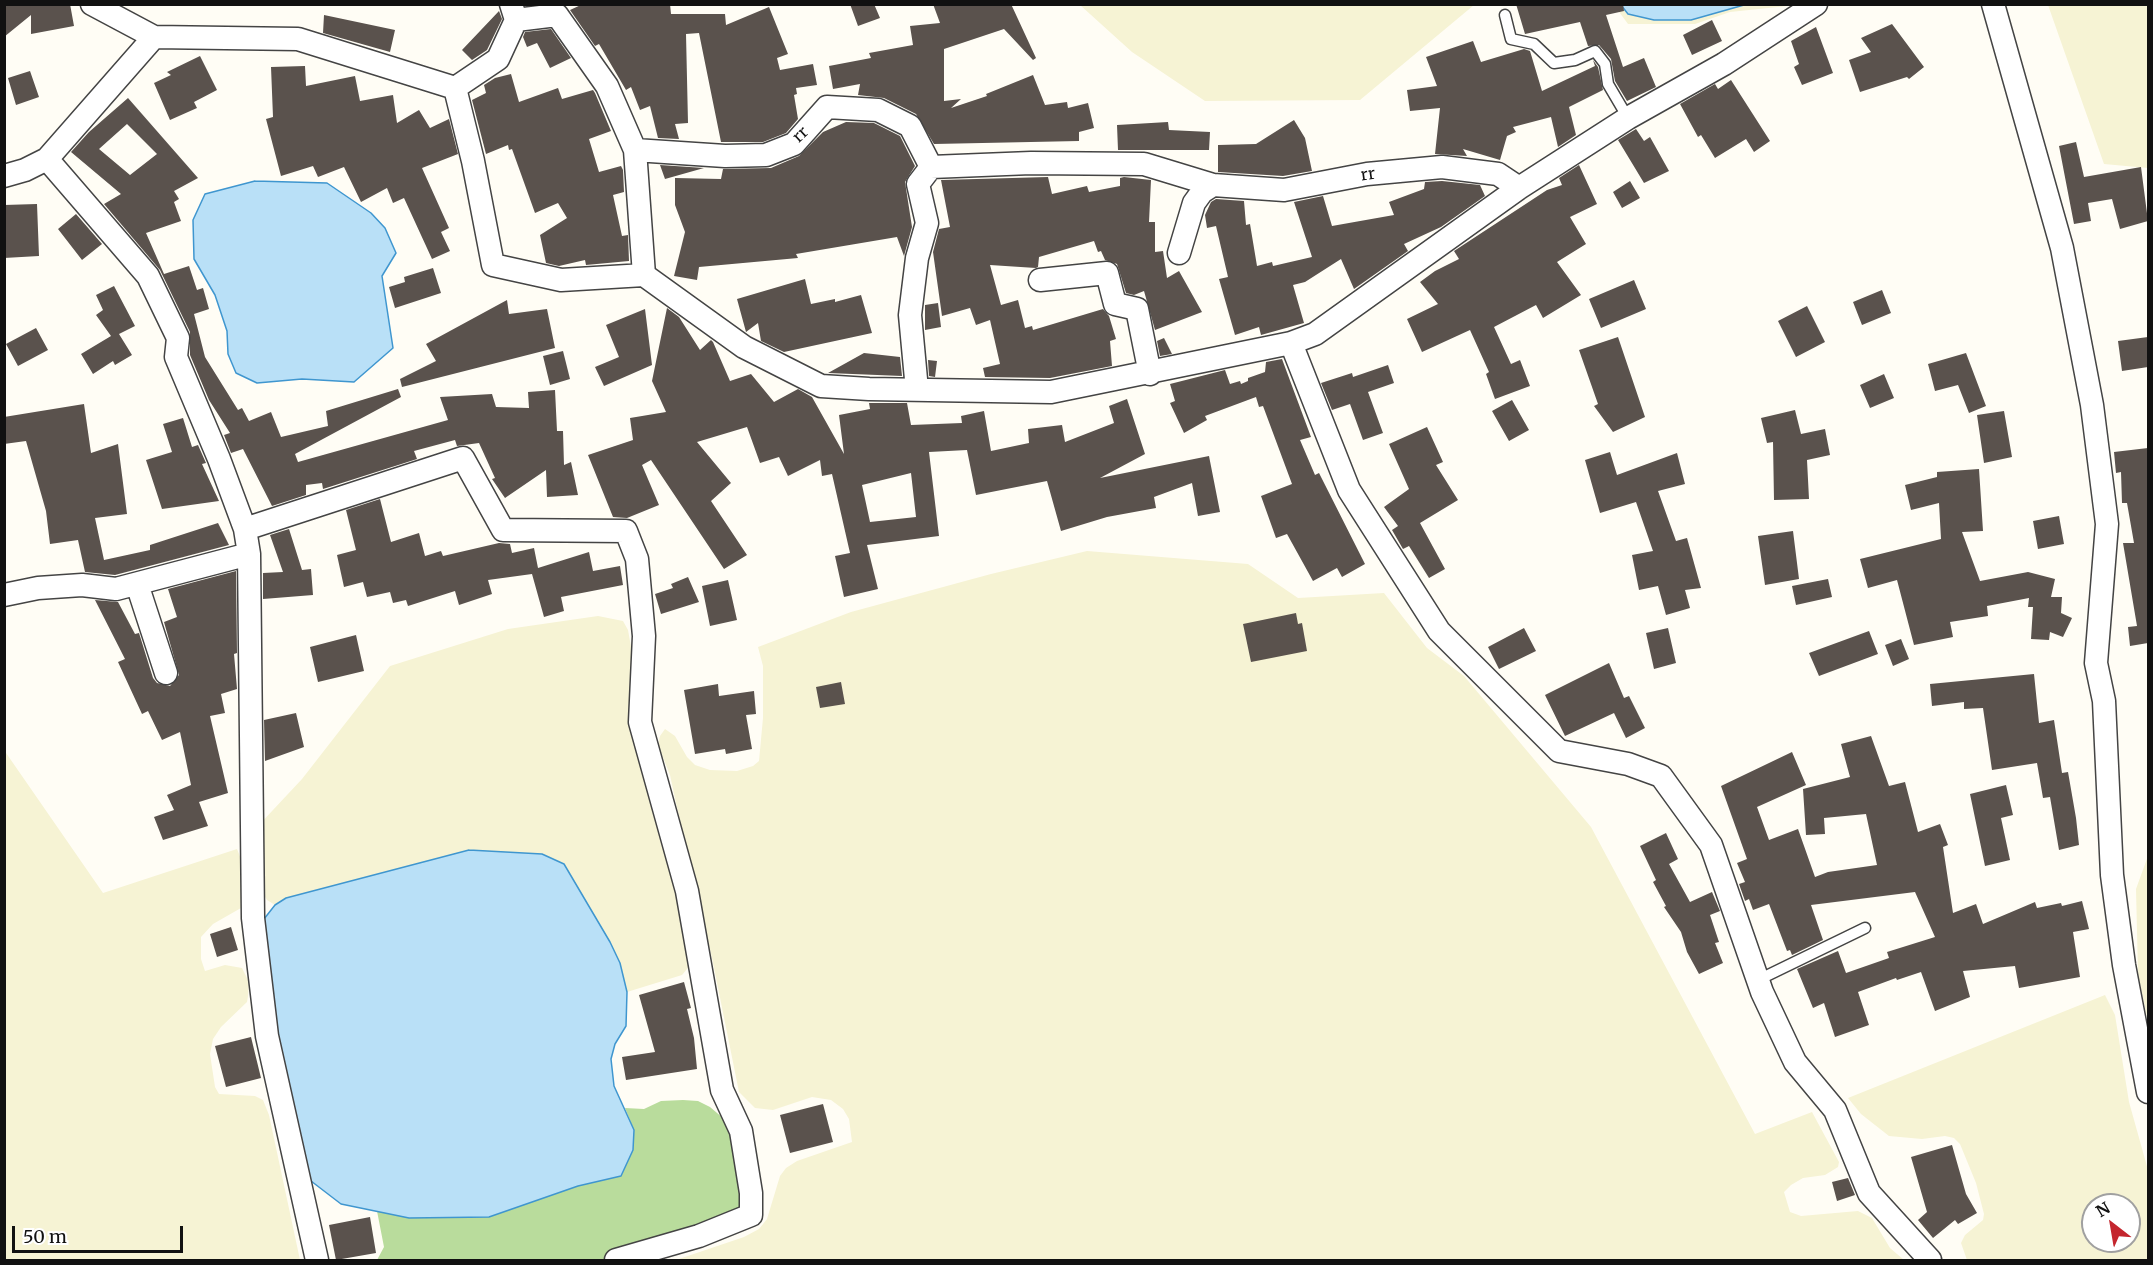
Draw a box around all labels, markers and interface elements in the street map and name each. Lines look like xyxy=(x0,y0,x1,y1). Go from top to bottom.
street label: rr xyxy=(789,123,813,147)
street label: rr xyxy=(1360,164,1376,186)
north arrow xyxy=(2081,1193,2141,1253)
text: N xyxy=(2092,1197,2113,1221)
scale bar xyxy=(15,1214,186,1252)
text: 50 m xyxy=(23,1225,67,1248)

